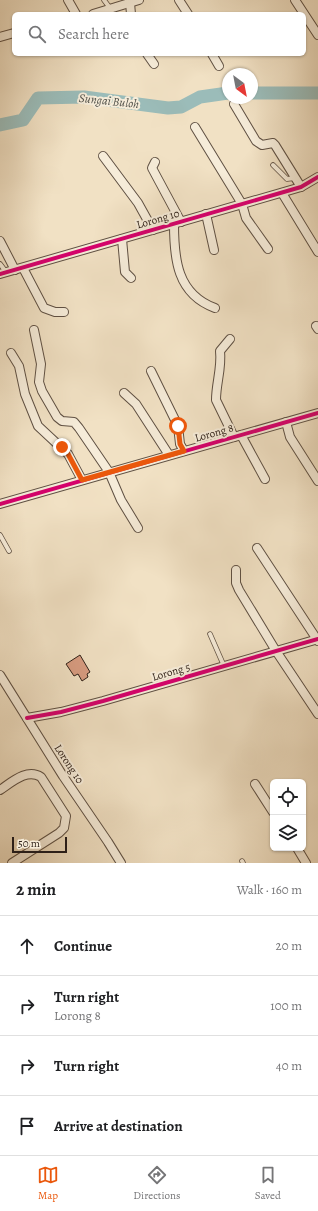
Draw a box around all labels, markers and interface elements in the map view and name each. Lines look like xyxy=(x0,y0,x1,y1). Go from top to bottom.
search box xyxy=(12,12,306,56)
icon: search xyxy=(26,23,48,45)
text: Search here xyxy=(58,24,129,44)
north arrow xyxy=(222,68,258,104)
water label: Sungai Buloh xyxy=(78,90,140,112)
street label: Lorong 10 xyxy=(135,206,181,232)
route start xyxy=(169,417,187,435)
street label: Lorong 8 xyxy=(193,420,235,446)
route end xyxy=(53,438,71,456)
street label: Lorong 5 xyxy=(150,659,192,685)
street label: Lorong 10 xyxy=(51,741,87,787)
map controls xyxy=(270,779,306,851)
button: locate xyxy=(270,779,306,815)
button: layers xyxy=(270,815,306,851)
scale bar xyxy=(12,835,67,854)
text: 50 m xyxy=(18,836,40,851)
text: 2 min xyxy=(16,878,56,901)
text: Walk · 160 m xyxy=(237,881,302,898)
icon: ahead xyxy=(16,935,38,957)
text: Continue xyxy=(54,936,112,956)
text: 20 m xyxy=(276,937,302,954)
text: Turn right xyxy=(54,987,119,1007)
icon: right xyxy=(16,995,38,1017)
text: 100 m xyxy=(270,997,302,1014)
text: Lorong 8 xyxy=(54,1007,101,1024)
icon: right xyxy=(16,1055,38,1077)
text: Turn right xyxy=(54,1056,119,1076)
text: 40 m xyxy=(276,1057,302,1074)
icon: arrive xyxy=(16,1115,38,1137)
text: Arrive at destination xyxy=(54,1116,183,1136)
tab: Map xyxy=(37,1164,59,1203)
tab: Directions xyxy=(133,1164,181,1203)
tab: Saved xyxy=(255,1164,281,1203)

